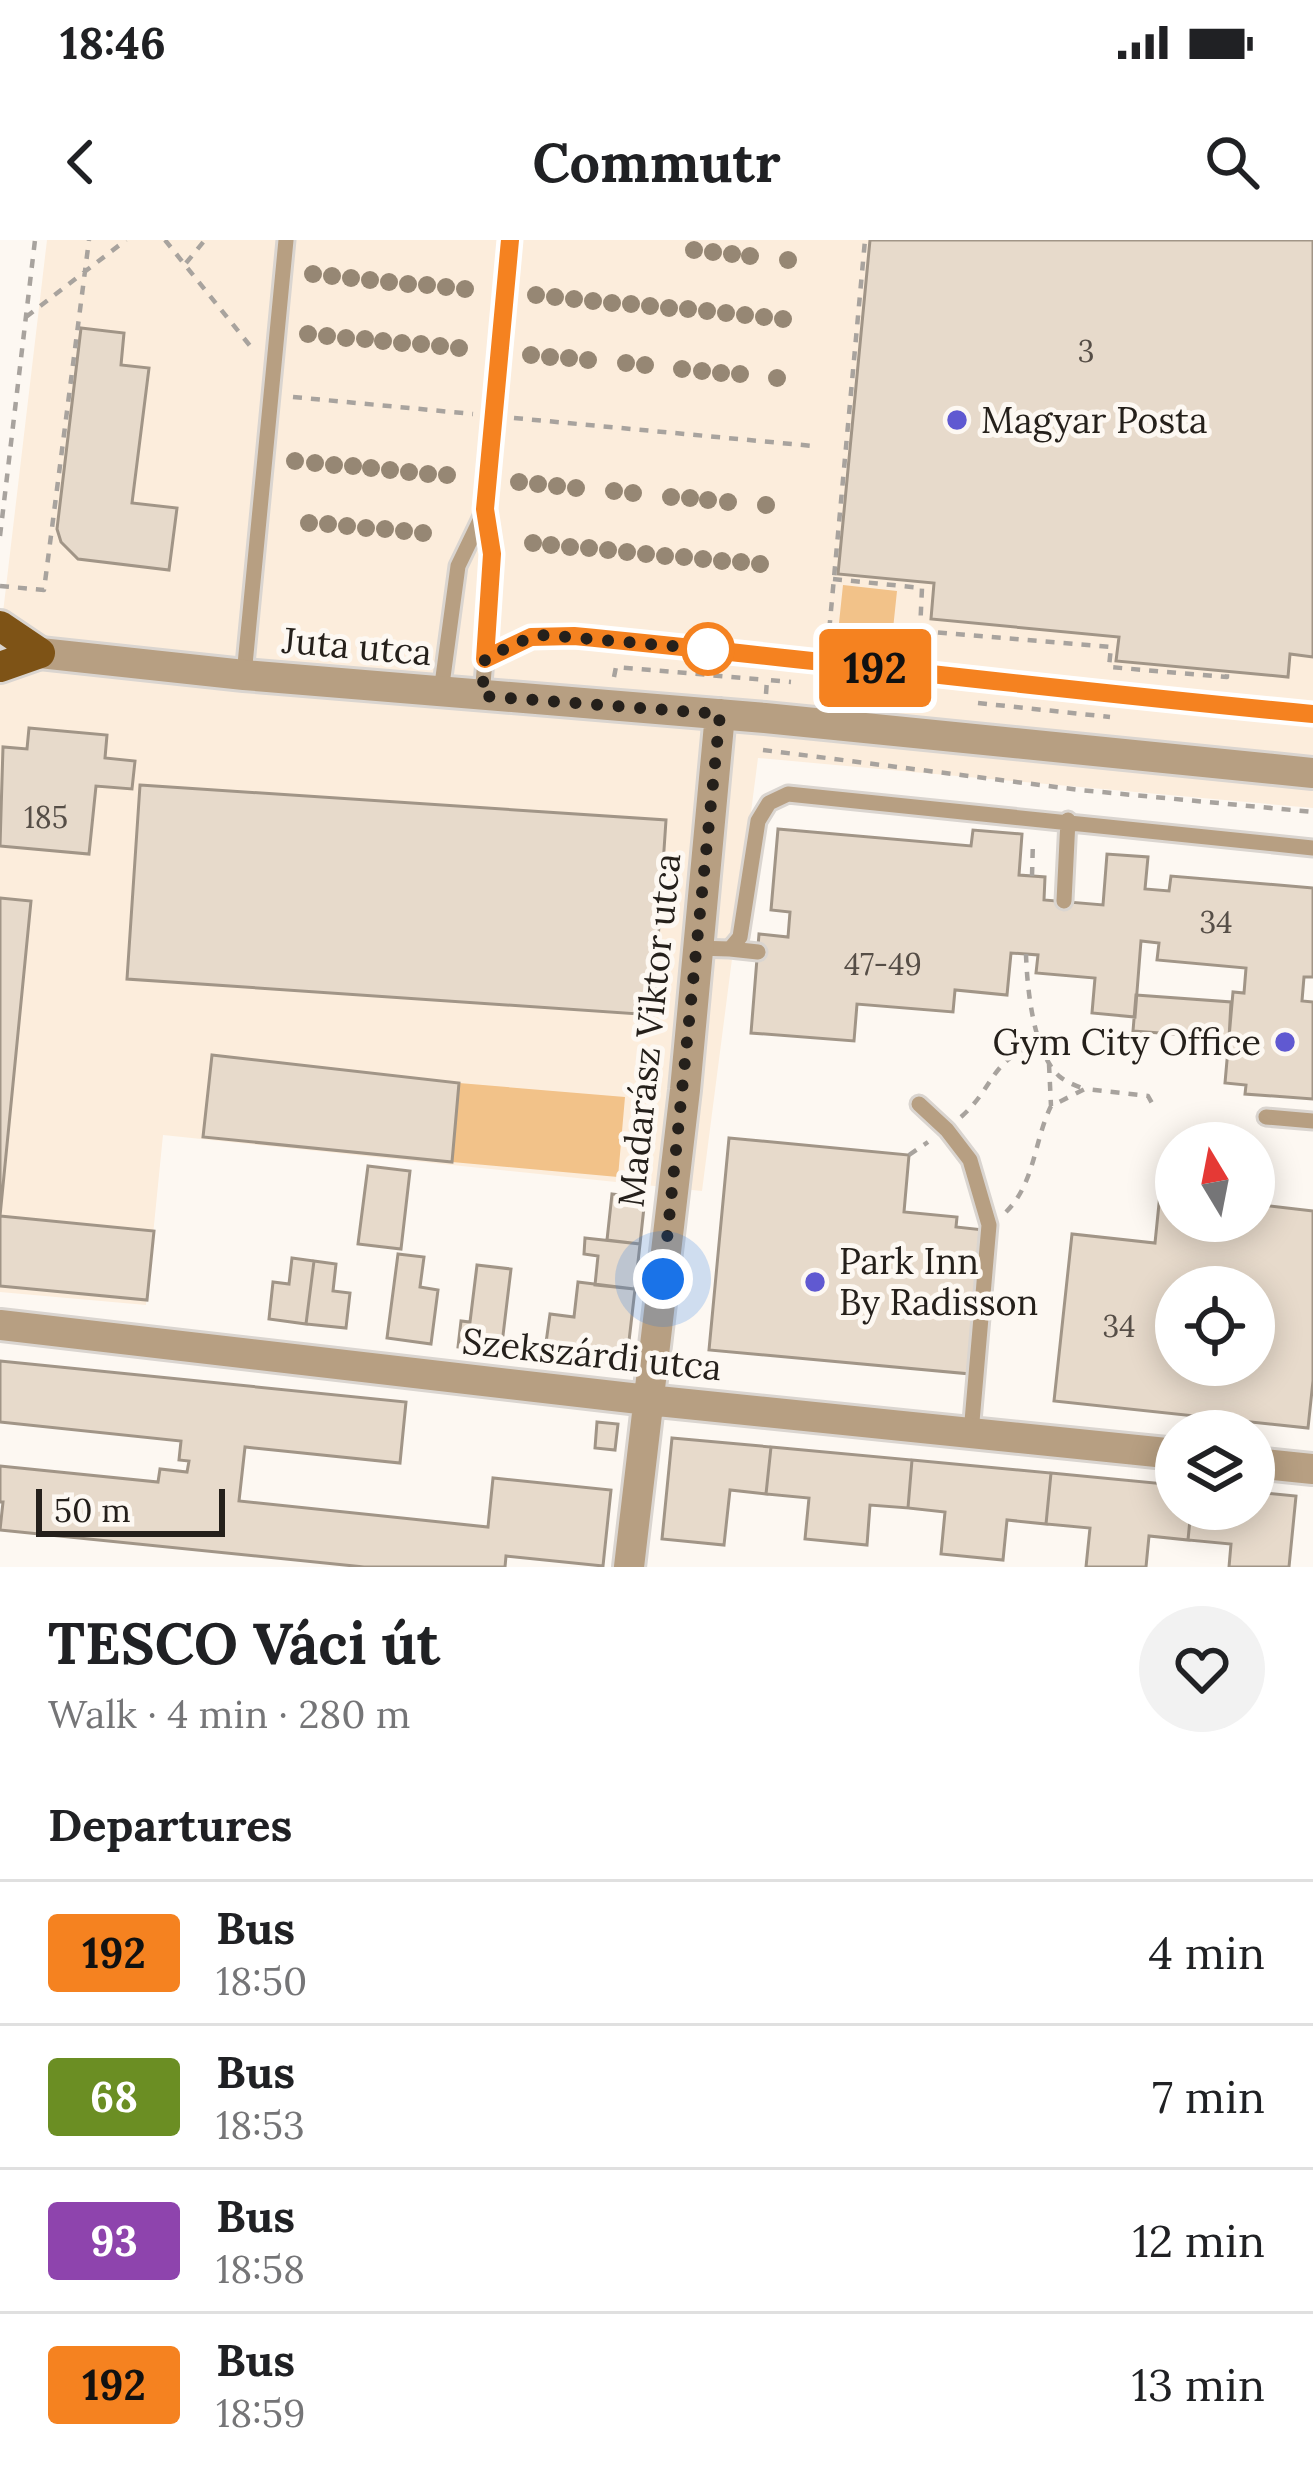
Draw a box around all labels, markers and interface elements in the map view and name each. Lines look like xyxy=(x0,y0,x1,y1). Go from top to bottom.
text: 18:46 xyxy=(60,14,166,71)
text: Commutr xyxy=(532,128,781,197)
icon: back xyxy=(48,129,114,195)
icon: search xyxy=(1199,129,1265,195)
house number: 3 xyxy=(1078,332,1094,370)
place label: Magyar Posta xyxy=(981,397,1208,443)
marker: Magyar Posta xyxy=(944,407,970,433)
street label: Juta utca xyxy=(279,616,434,675)
unlabelled marker xyxy=(683,624,733,674)
line badge: 192 xyxy=(806,629,944,707)
text: 192 xyxy=(843,641,907,695)
house number: 185 xyxy=(24,798,68,836)
street label: Madarász Viktor utca xyxy=(608,851,690,1209)
house number: 34 xyxy=(1200,903,1232,941)
house number: 47-49 xyxy=(844,945,922,983)
place label: Gym City Office xyxy=(993,1019,1261,1065)
marker: Gym City Office xyxy=(1272,1029,1298,1055)
north arrow xyxy=(1155,1122,1275,1242)
map controls xyxy=(1155,1122,1275,1530)
place label: Park Inn By Radisson xyxy=(839,1238,1038,1325)
your location xyxy=(633,1249,693,1309)
button: locate xyxy=(1155,1266,1275,1386)
marker: Park Inn By Radisson xyxy=(802,1269,828,1295)
house number: 34 xyxy=(1103,1307,1135,1345)
street label: Szekszárdi utca xyxy=(460,1318,724,1390)
button: layers xyxy=(1155,1410,1275,1530)
scale bar xyxy=(36,1483,225,1536)
text: 50 m xyxy=(54,1489,131,1531)
button: heart xyxy=(1139,1606,1265,1732)
text: TESCO Váci út xyxy=(48,1607,440,1680)
text: Walk · 4 min · 280 m xyxy=(48,1689,411,1739)
text: Departures xyxy=(48,1796,292,1853)
text: Bus xyxy=(216,1899,295,1956)
text: 4 min xyxy=(1149,1924,1265,1981)
text: 192 xyxy=(82,1926,146,1980)
text: 18:50 xyxy=(216,1956,307,2006)
text: Bus xyxy=(216,2043,295,2100)
text: 7 min xyxy=(1152,2068,1265,2125)
text: 68 xyxy=(90,2070,138,2124)
text: 18:53 xyxy=(216,2100,305,2150)
text: Bus xyxy=(216,2187,295,2244)
text: 12 min xyxy=(1132,2212,1265,2269)
text: 93 xyxy=(90,2214,138,2268)
text: 18:58 xyxy=(216,2244,305,2294)
text: Bus xyxy=(216,2331,295,2388)
text: 13 min xyxy=(1132,2356,1265,2413)
text: 192 xyxy=(82,2358,146,2412)
text: 18:59 xyxy=(216,2388,306,2438)

